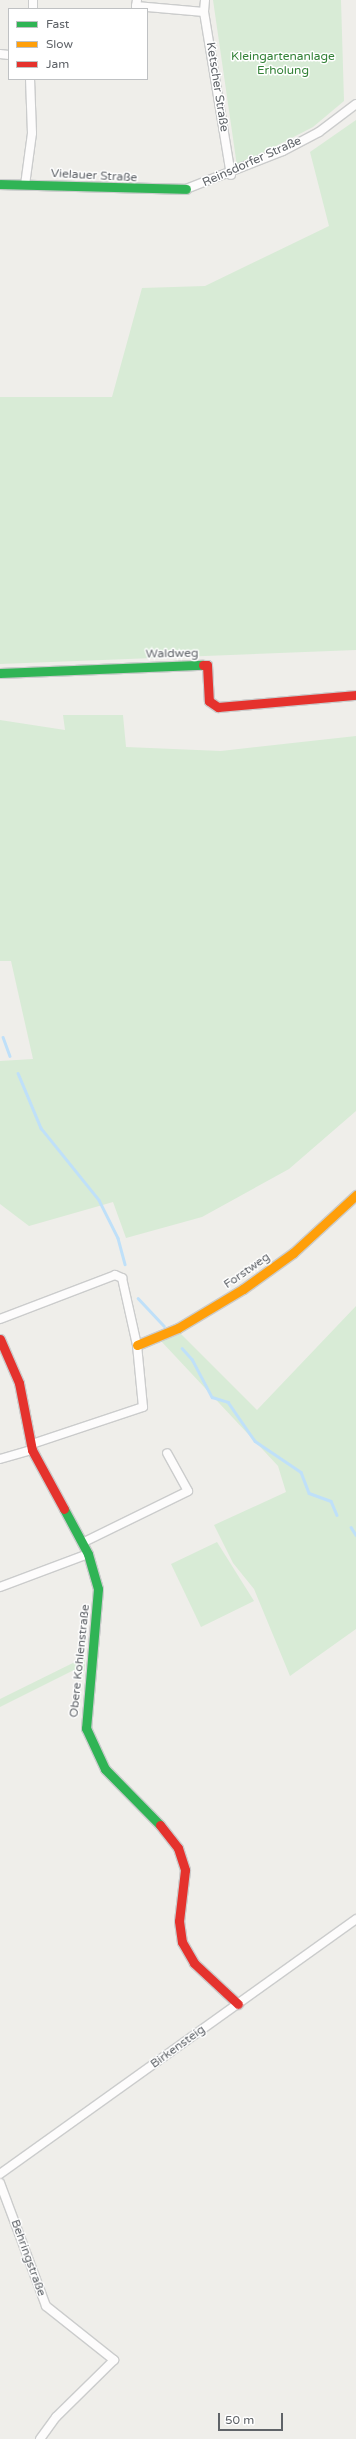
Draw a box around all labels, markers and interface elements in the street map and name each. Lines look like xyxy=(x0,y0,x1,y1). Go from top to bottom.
legend xyxy=(8,8,148,80)
text: Fast xyxy=(46,17,69,31)
text: Slow xyxy=(46,37,73,51)
street label: Ketscher Straße xyxy=(203,41,231,133)
park label: Kleingartenanlage Erholung xyxy=(231,50,335,78)
text: Jam xyxy=(46,57,69,71)
street label: Reinsdorfer Straße xyxy=(200,134,304,190)
street label: Vielauer Straße xyxy=(50,167,138,185)
street label: Waldweg xyxy=(146,646,198,662)
street label: Forstweg xyxy=(221,1250,273,1292)
street label: Obere Kohlenstraße xyxy=(67,1604,93,1718)
street label: Birkensteig xyxy=(148,2022,208,2072)
street label: Behringstraße xyxy=(7,2218,49,2298)
scale bar xyxy=(220,2405,285,2431)
text: 50 m xyxy=(225,2413,254,2427)

